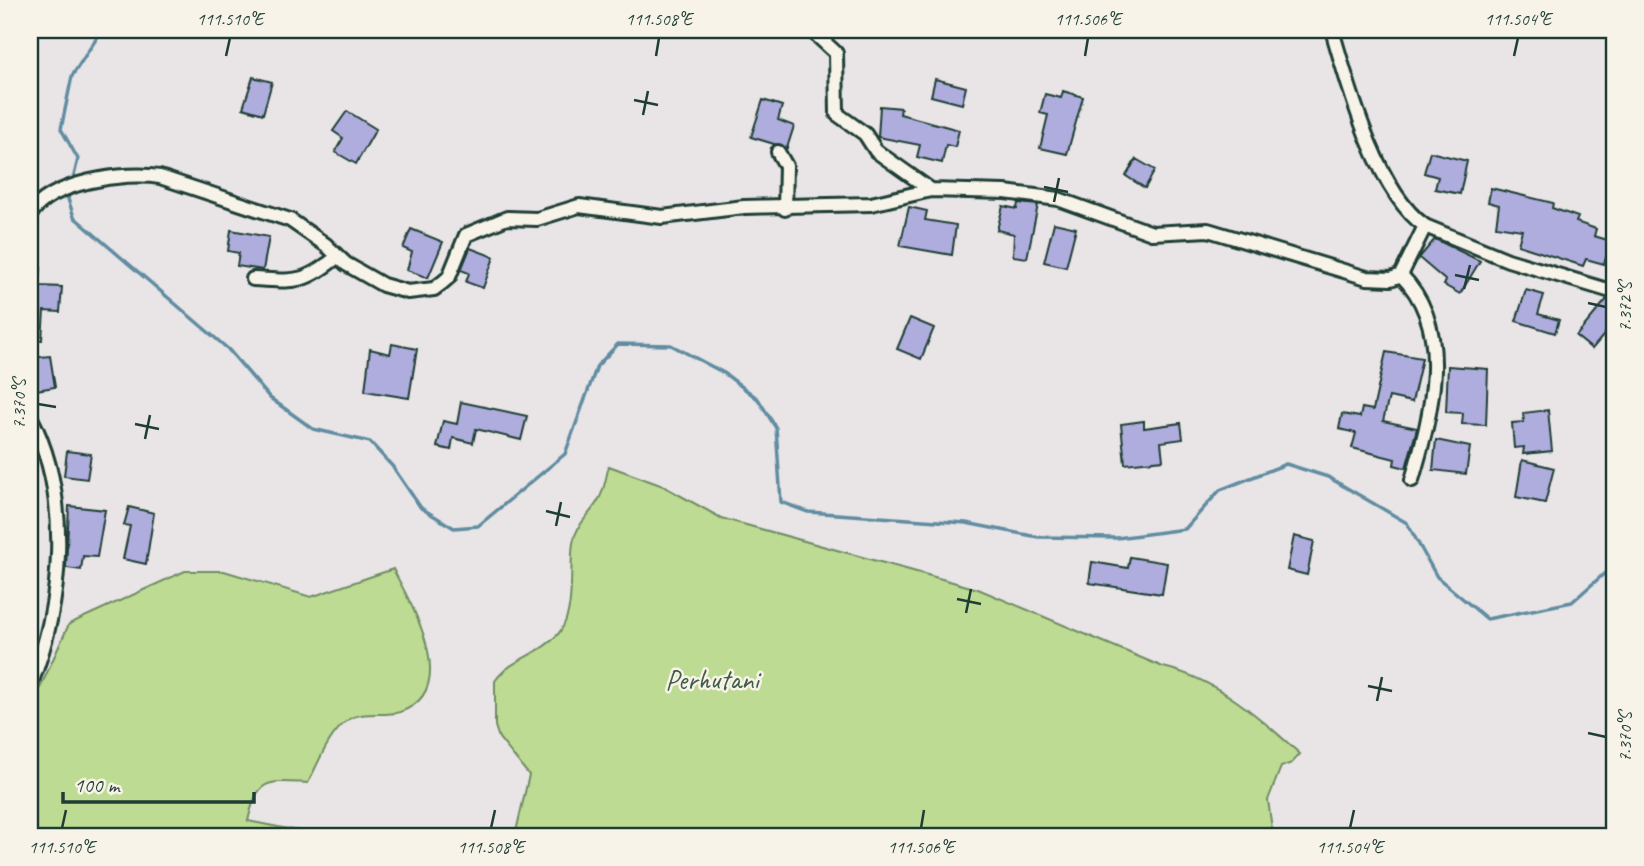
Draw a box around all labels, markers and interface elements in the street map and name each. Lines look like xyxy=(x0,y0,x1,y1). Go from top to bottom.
text: 111.510°E xyxy=(197,8,266,30)
text: 111.508°E xyxy=(626,8,695,30)
text: 111.506°E xyxy=(1055,8,1124,30)
text: 111.504°E xyxy=(1485,8,1554,30)
text: 7.372°S xyxy=(1614,279,1636,332)
text: 7.370°S xyxy=(8,376,30,429)
park label: Perhutani xyxy=(665,662,762,697)
text: 7.370°S xyxy=(1614,709,1636,762)
scale bar xyxy=(63,761,254,805)
text: 100 m xyxy=(74,772,121,798)
text: 111.510°E xyxy=(29,836,98,858)
text: 111.508°E xyxy=(458,836,527,858)
text: 111.506°E xyxy=(888,836,957,858)
text: 111.504°E xyxy=(1317,836,1386,858)

